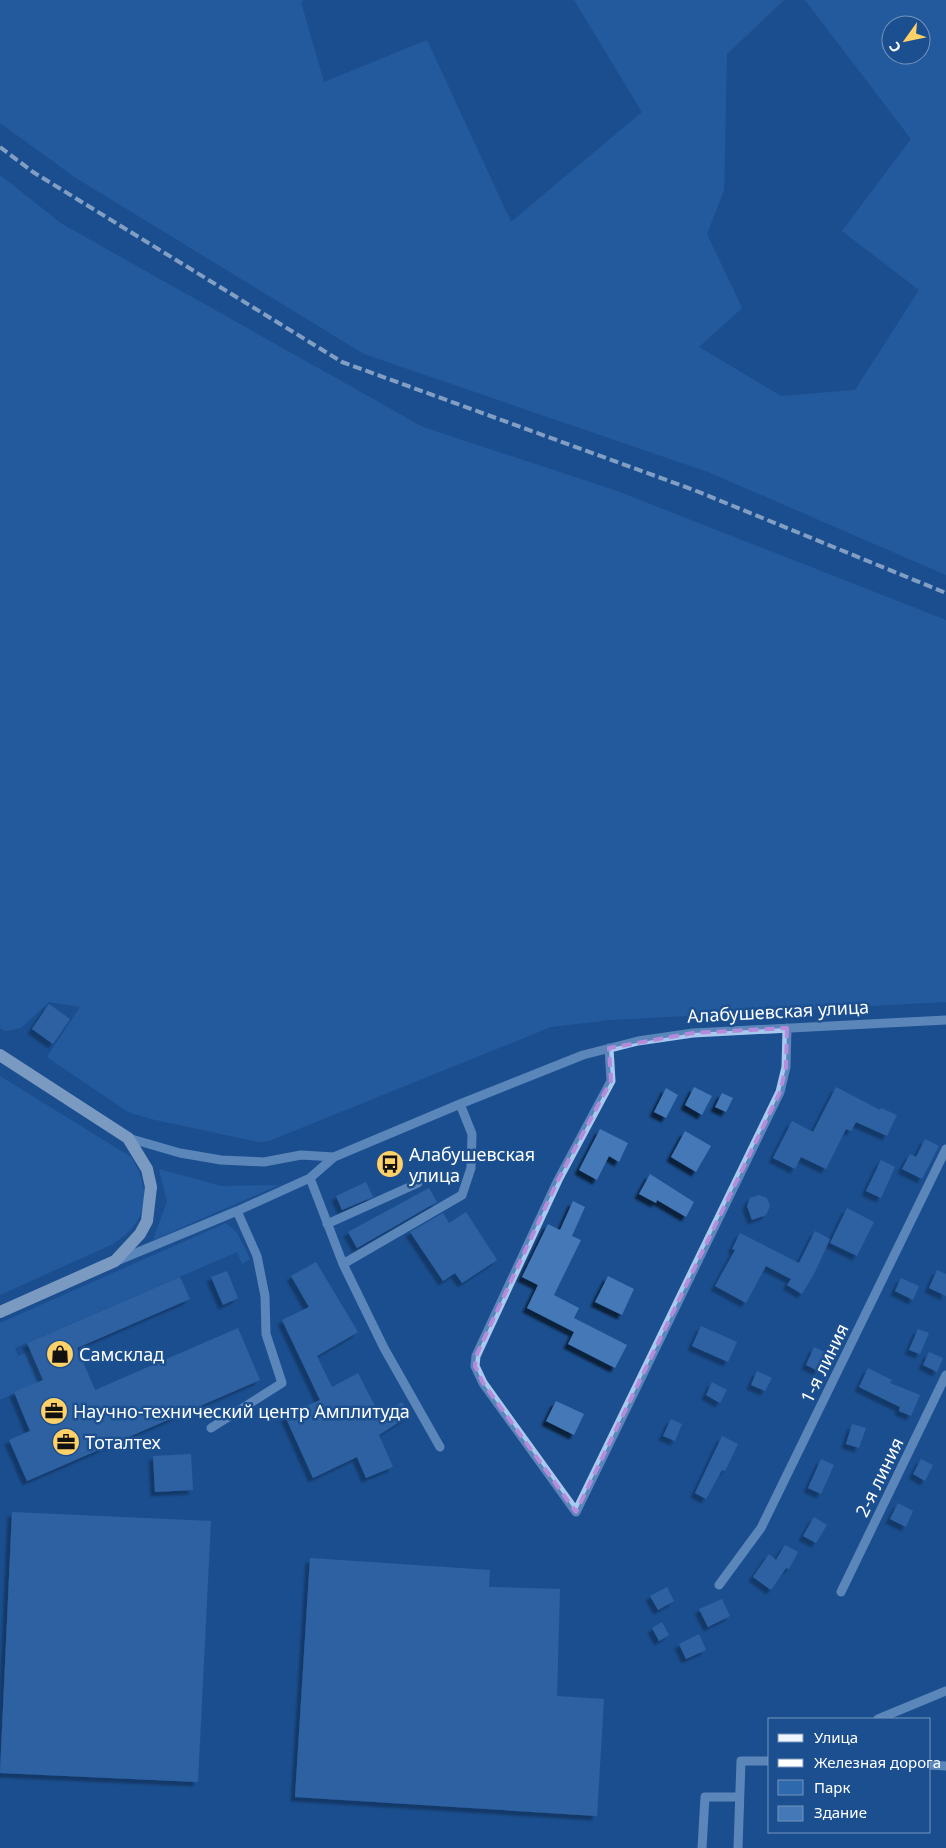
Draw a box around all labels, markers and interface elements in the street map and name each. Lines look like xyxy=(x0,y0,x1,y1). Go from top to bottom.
north arrow xyxy=(881,15,931,65)
text: С xyxy=(884,38,905,56)
street label: Алабушевская улица xyxy=(687,994,869,1028)
place label: Алабушевская улица xyxy=(409,1142,535,1187)
bus stop icon: Алабушевская улица xyxy=(375,1149,405,1179)
street label: 1-я линия xyxy=(794,1319,854,1407)
shop icon: Самсклад xyxy=(45,1339,75,1369)
place label: Самсклад xyxy=(79,1342,164,1366)
office icon: Научно-технический центр Амплитуда xyxy=(39,1396,69,1426)
place label: Научно-технический центр Амплитуда xyxy=(73,1399,410,1423)
office icon: Тоталтех xyxy=(51,1427,81,1457)
place label: Тоталтех xyxy=(85,1430,161,1454)
street label: 2-я линия xyxy=(849,1433,909,1521)
legend xyxy=(768,1718,931,1833)
text: Улица xyxy=(814,1727,858,1747)
text: Железная дорога xyxy=(814,1752,941,1772)
text: Парк xyxy=(814,1777,850,1797)
text: Здание xyxy=(814,1802,867,1822)

